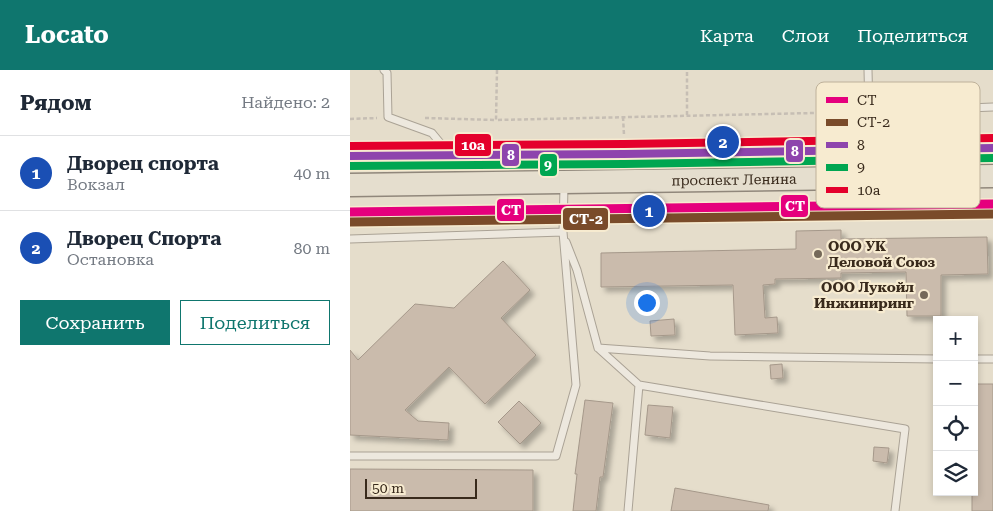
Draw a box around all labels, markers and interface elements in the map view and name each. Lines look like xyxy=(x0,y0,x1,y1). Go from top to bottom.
text: Locato xyxy=(25,21,109,49)
text: Карта xyxy=(700,25,754,46)
text: Слои xyxy=(782,25,829,46)
text: Поделиться xyxy=(857,25,968,46)
legend xyxy=(816,82,980,208)
text: Рядом xyxy=(20,91,92,115)
text: СТ xyxy=(857,92,877,108)
text: Найдено: 2 xyxy=(241,93,330,112)
text: СТ-2 xyxy=(857,114,890,130)
pin: 2 xyxy=(707,123,739,161)
line badge: 10а xyxy=(454,133,492,157)
text: 10а xyxy=(461,137,486,153)
text: 8 xyxy=(857,137,865,153)
line badge: 8 xyxy=(785,139,804,163)
line badge: 8 xyxy=(501,143,520,167)
text: 8 xyxy=(791,143,799,159)
text: 8 xyxy=(507,147,515,163)
text: Дворец спорта xyxy=(67,152,219,175)
line badge: 9 xyxy=(539,153,558,177)
text: 9 xyxy=(544,156,552,172)
text: 9 xyxy=(857,159,865,175)
text: 1 xyxy=(32,164,40,183)
text: 40 m xyxy=(293,164,330,183)
street label: проспект Ленина xyxy=(671,171,797,189)
text: Вокзал xyxy=(67,175,125,194)
text: 10а xyxy=(857,182,881,198)
pin: 1 xyxy=(633,192,665,230)
line badge: СТ xyxy=(780,194,809,218)
line badge: СТ xyxy=(496,198,525,222)
text: СТ xyxy=(785,198,805,214)
text: СТ xyxy=(501,202,521,218)
line badge: СТ-2 xyxy=(562,207,609,231)
text: СТ-2 xyxy=(569,211,603,227)
text: Дворец Спорта xyxy=(67,227,221,250)
place label: ООО УК Деловой Союз xyxy=(828,238,936,270)
text: 2 xyxy=(32,239,40,258)
text: 80 m xyxy=(293,239,330,258)
marker: ООО УК Деловой Союз xyxy=(812,248,824,260)
text: Остановка xyxy=(67,250,154,269)
place label: ООО Лукойл Инжиниринг xyxy=(814,279,914,311)
marker: ООО Лукойл Инжиниринг xyxy=(918,289,930,301)
your location xyxy=(634,290,660,316)
button: Сохранить xyxy=(20,300,170,345)
button: Поделиться xyxy=(180,300,330,345)
map controls xyxy=(933,316,978,496)
button: + xyxy=(933,316,978,361)
button: − xyxy=(933,361,978,406)
button: locate xyxy=(933,406,978,451)
button: layers xyxy=(933,451,978,496)
scale bar xyxy=(365,476,478,499)
text: 50 m xyxy=(372,480,404,496)

